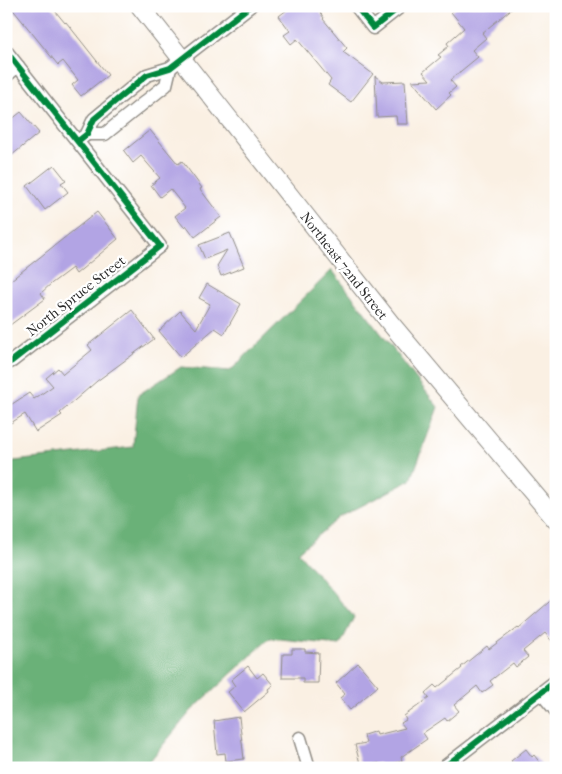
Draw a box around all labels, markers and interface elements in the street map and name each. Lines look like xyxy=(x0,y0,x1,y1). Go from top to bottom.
street label: Northeast 72nd Street xyxy=(297,209,391,323)
street label: North Spruce Street xyxy=(23,252,129,340)

